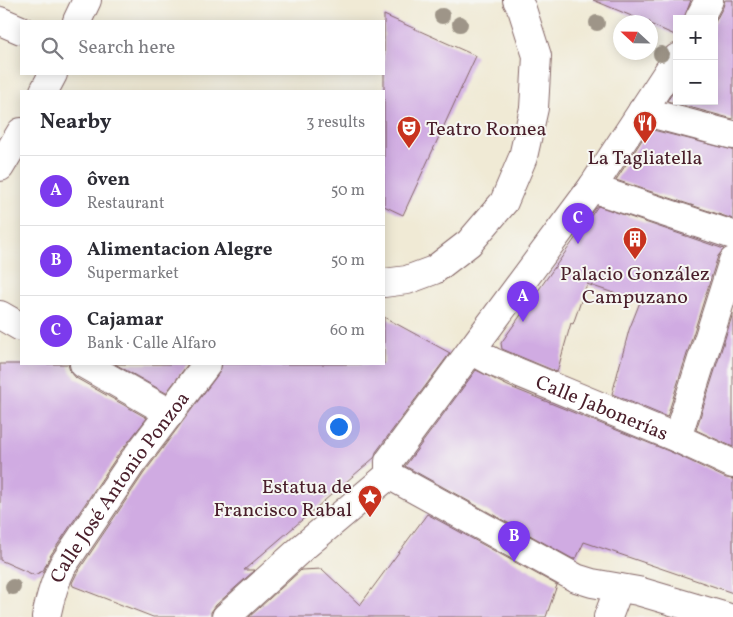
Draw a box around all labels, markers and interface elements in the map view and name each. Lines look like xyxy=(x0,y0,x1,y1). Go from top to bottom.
north arrow xyxy=(613,15,658,60)
map controls xyxy=(673,15,718,105)
button: + xyxy=(673,15,718,60)
search box xyxy=(20,20,385,75)
icon: search xyxy=(38,34,66,62)
text: Search here xyxy=(78,35,175,61)
button: − xyxy=(673,60,718,105)
text: Nearby xyxy=(40,108,111,137)
restaurant icon: La Tagliatella xyxy=(632,110,658,144)
text: 3 results xyxy=(306,112,365,134)
theatre icon: Teatro Romea xyxy=(396,115,422,149)
place label: Teatro Romea xyxy=(426,116,547,144)
place label: La Tagliatella xyxy=(587,145,703,173)
text: ôven xyxy=(87,167,130,193)
text: A xyxy=(50,180,62,202)
text: 50 m xyxy=(331,180,365,202)
text: Restaurant xyxy=(87,193,165,215)
pin: C xyxy=(562,203,594,244)
building icon: Palacio González Campuzano xyxy=(622,226,648,260)
text: Alimentacion Alegre xyxy=(87,237,273,263)
text: B xyxy=(51,250,61,272)
text: 50 m xyxy=(331,250,365,272)
place label: Palacio González Campuzano xyxy=(560,261,710,312)
text: Supermarket xyxy=(87,263,179,285)
pin: A xyxy=(507,281,539,322)
text: Cajamar xyxy=(87,307,164,333)
text: C xyxy=(51,320,61,342)
text: 60 m xyxy=(330,320,365,342)
text: Bank · Calle Alfaro xyxy=(87,333,216,355)
street label: Calle Jabonerías xyxy=(531,369,672,449)
street label: Calle José Antonio Ponzoa xyxy=(44,386,197,588)
your location xyxy=(326,414,352,440)
place label: Estatua de Francisco Rabal xyxy=(213,474,352,525)
place icon: Estatua de Francisco Rabal xyxy=(357,484,383,518)
pin: B xyxy=(498,521,530,562)

